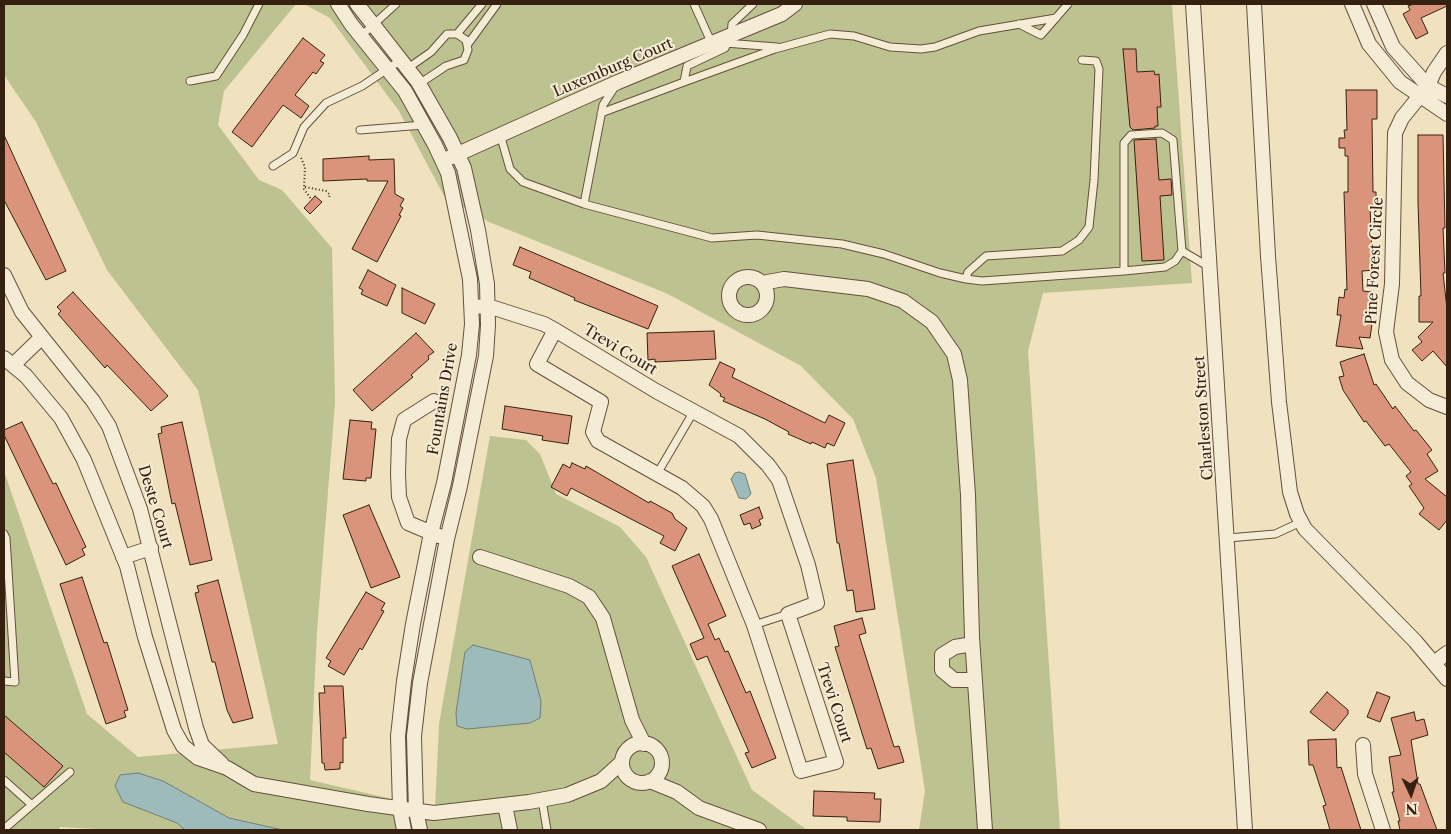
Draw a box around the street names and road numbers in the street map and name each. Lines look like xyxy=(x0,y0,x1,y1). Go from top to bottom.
street label: Luxemburg Court xyxy=(551,35,675,101)
street label: Pine Forest Circle xyxy=(1363,197,1387,325)
street label: Trevi Court xyxy=(580,321,660,379)
street label: Fountains Drive xyxy=(424,341,462,457)
street label: Charleston Street xyxy=(1191,355,1217,481)
street label: Deste Court xyxy=(134,463,176,551)
street label: Trevi Court xyxy=(813,661,855,745)

